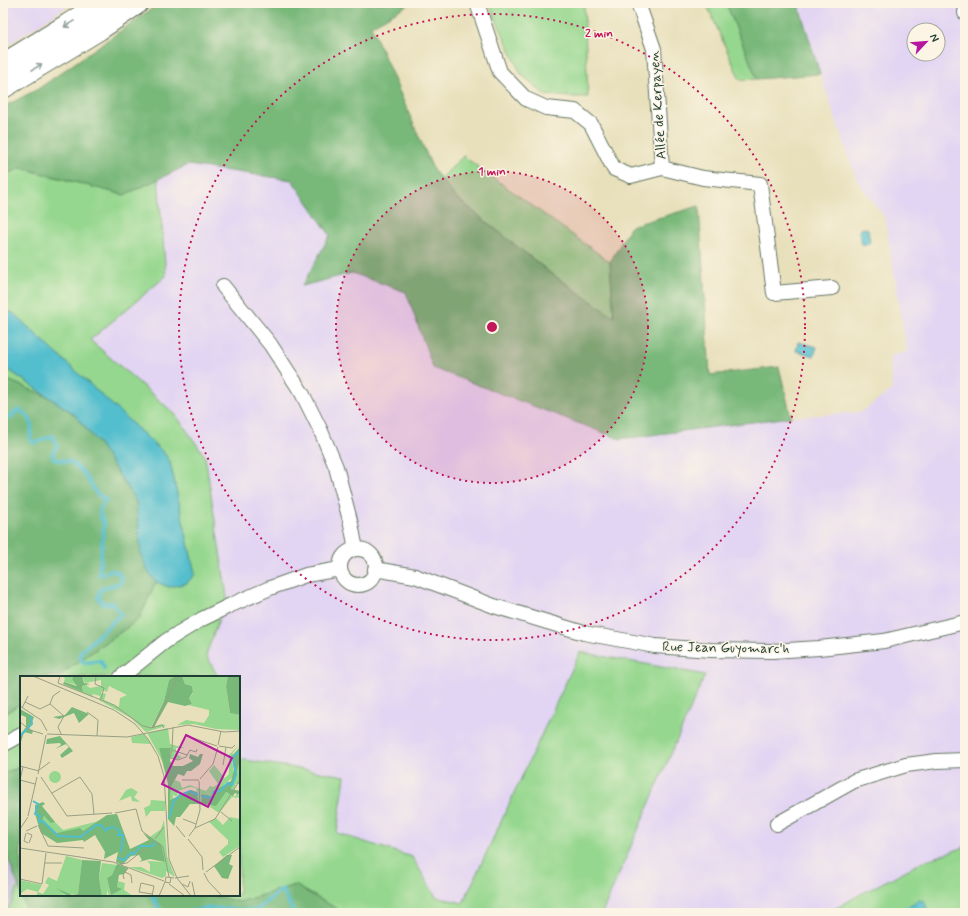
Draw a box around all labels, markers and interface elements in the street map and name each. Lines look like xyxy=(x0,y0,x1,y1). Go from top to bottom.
one-way arrow xyxy=(64,20,75,29)
north arrow xyxy=(906,22,946,62)
text: 2 min xyxy=(585,26,613,42)
text: N xyxy=(926,32,942,44)
street label: Allée de Kerpayen xyxy=(645,50,671,160)
one-way arrow xyxy=(31,63,43,71)
text: 1 min xyxy=(478,164,506,180)
centre of rings xyxy=(485,320,499,334)
street label: Rue Jean Guyomarc'h xyxy=(662,638,790,658)
inset map xyxy=(20,676,240,896)

